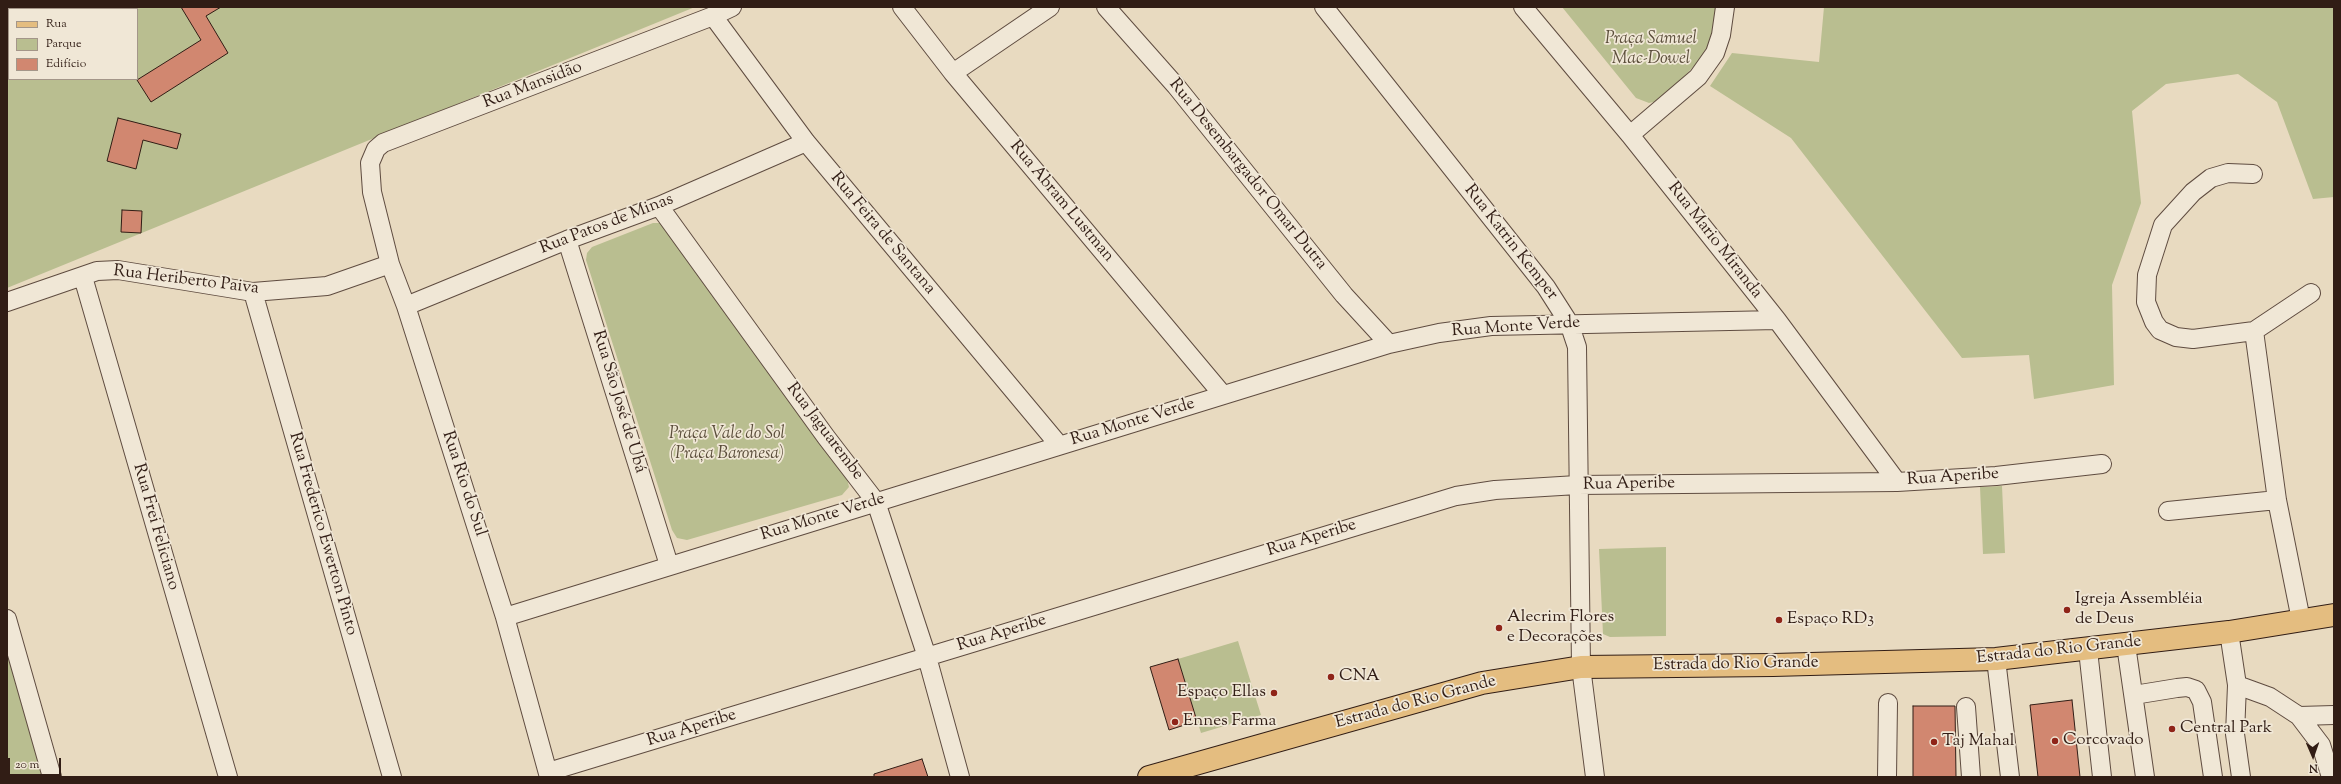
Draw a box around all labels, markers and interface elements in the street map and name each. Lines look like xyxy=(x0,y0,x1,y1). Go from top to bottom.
legend xyxy=(8,8,138,80)
text: Rua xyxy=(46,15,67,33)
park label: Praça Samuel Mac-Dowel xyxy=(1605,30,1697,70)
text: Parque xyxy=(46,35,82,53)
text: Edifício xyxy=(46,55,86,73)
street label: Rua Mansidão xyxy=(481,58,585,114)
street label: Rua Desembargador Omar Dutra xyxy=(1163,75,1331,275)
street label: Rua Abram Lustman xyxy=(1004,137,1118,267)
street label: Rua Feira de Santana xyxy=(825,169,939,299)
street label: Rua Mario Miranda xyxy=(1662,179,1766,303)
street label: Rua Katrin Kemper xyxy=(1459,181,1561,305)
street label: Rua Patos de Minas xyxy=(537,190,677,260)
street label: Rua Heriberto Paiva xyxy=(112,262,260,300)
street label: Rua Monte Verde xyxy=(1451,313,1581,343)
street label: Rua São José de Ubá xyxy=(587,328,649,476)
street label: Rua Jaguarembe xyxy=(781,379,867,485)
street label: Rua Monte Verde xyxy=(1069,394,1197,452)
park label: Praça Vale do Sol (Praça Baronesa) xyxy=(669,425,785,465)
street label: Rua Rio do Sul xyxy=(436,429,490,539)
street label: Rua Frederico Ewerton Pinto xyxy=(283,430,361,638)
street label: Rua Frei Feliciano xyxy=(127,461,183,593)
street label: Rua Aperibe xyxy=(1906,465,2000,491)
street label: Rua Aperibe xyxy=(1583,474,1675,496)
street label: Rua Monte Verde xyxy=(759,489,887,547)
street label: Rua Aperibe xyxy=(1265,516,1359,562)
place label: Igreja Assembléia de Deus xyxy=(2075,590,2203,630)
marker: Igreja Assembléia de Deus xyxy=(2062,605,2072,615)
place label: Alecrim Flores e Decorações xyxy=(1507,608,1614,648)
place label: Espaço RD3 xyxy=(1787,610,1874,630)
street label: Rua Aperibe xyxy=(955,611,1049,657)
marker: Espaço RD3 xyxy=(1774,615,1784,625)
marker: Alecrim Flores e Decorações xyxy=(1494,623,1504,633)
street label: Estrada do Rio Grande xyxy=(1976,632,2142,670)
street label: Estrada do Rio Grande xyxy=(1653,653,1819,677)
place label: CNA xyxy=(1339,667,1380,687)
marker: CNA xyxy=(1326,672,1336,682)
street label: Estrada do Rio Grande xyxy=(1333,672,1499,734)
place label: Espaço Ellas xyxy=(1177,683,1266,703)
marker: Espaço Ellas xyxy=(1269,688,1279,698)
street label: Rua Aperibe xyxy=(645,706,739,752)
place label: Ennes Farma xyxy=(1183,712,1276,732)
marker: Ennes Farma xyxy=(1170,717,1180,727)
place label: Central Park xyxy=(2180,719,2272,739)
marker: Central Park xyxy=(2167,724,2177,734)
place label: Corcovado xyxy=(2063,731,2144,751)
place label: Taj Mahal xyxy=(1942,732,2014,752)
marker: Corcovado xyxy=(2050,736,2060,746)
north arrow xyxy=(2293,736,2333,776)
marker: Taj Mahal xyxy=(1929,737,1939,747)
scale bar xyxy=(10,750,63,776)
text: 20 m xyxy=(15,756,39,774)
text: N xyxy=(2309,760,2318,776)

